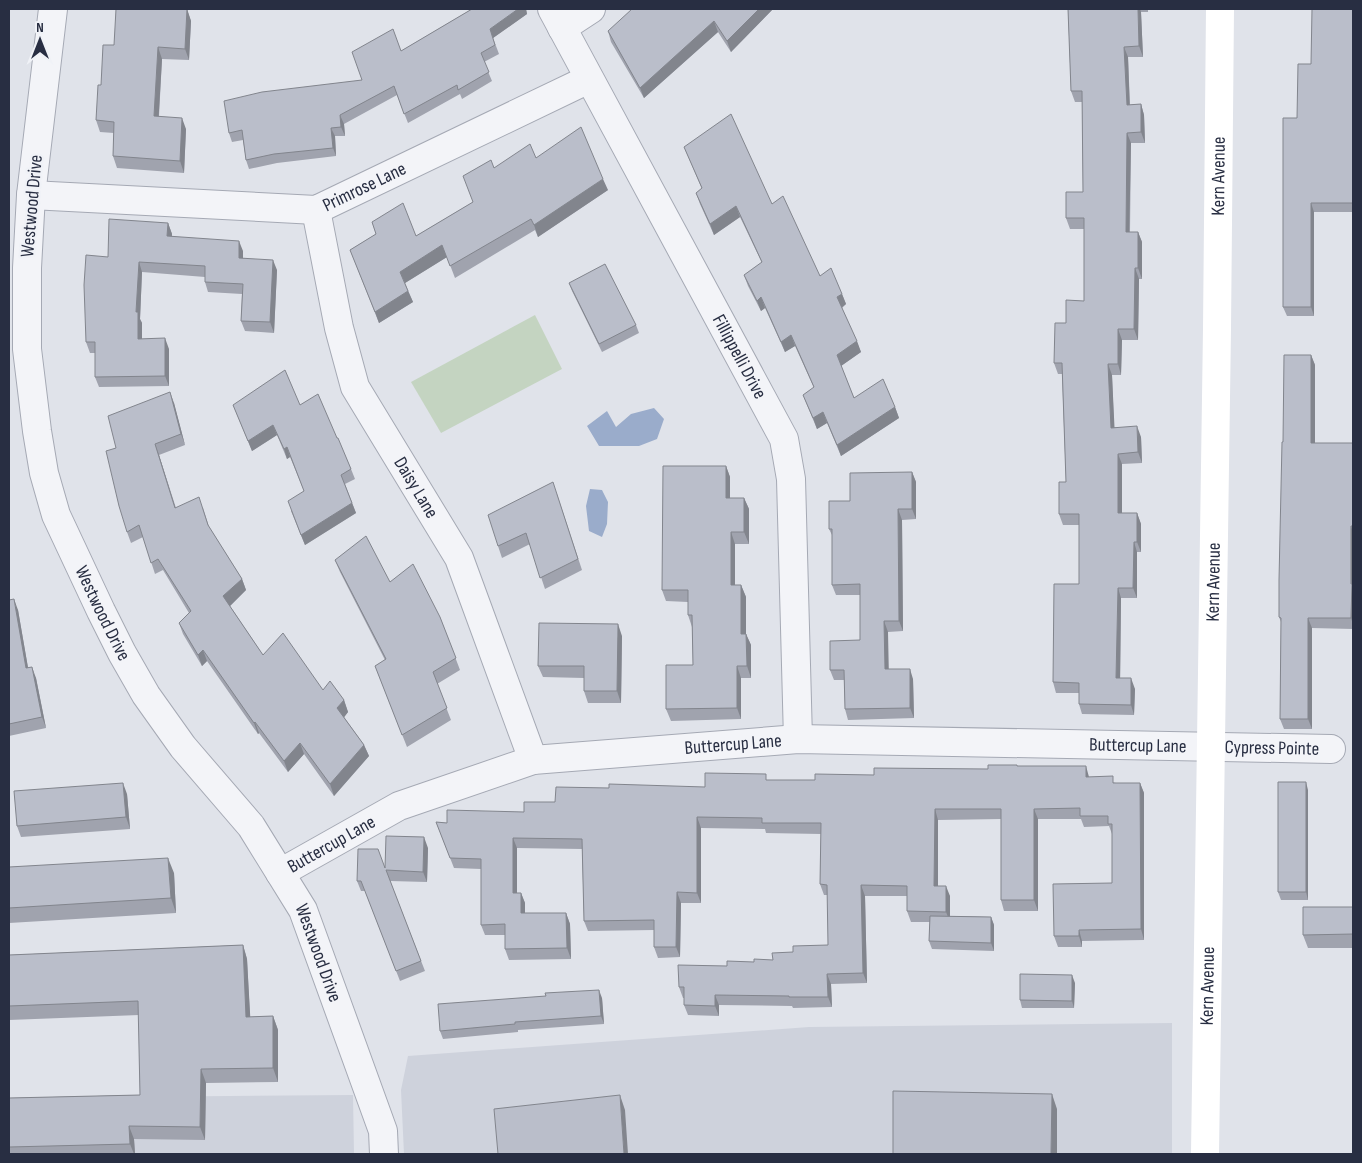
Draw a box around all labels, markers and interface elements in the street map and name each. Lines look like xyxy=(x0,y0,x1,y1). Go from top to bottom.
north arrow xyxy=(15,15,65,65)
text: N xyxy=(36,19,44,36)
street label: Kern Avenue xyxy=(1207,136,1230,216)
street label: Westwood Drive xyxy=(16,154,48,258)
street label: Primrose Lane xyxy=(319,157,410,217)
street label: Fillippelli Drive xyxy=(707,310,772,403)
street label: Daisy Lane xyxy=(389,453,443,522)
street label: Kern Avenue xyxy=(1201,542,1225,622)
street label: Westwood Drive xyxy=(70,562,136,665)
street label: Buttercup Lane xyxy=(684,729,783,759)
street label: Buttercup Lane xyxy=(1089,733,1187,758)
street label: Cypress Pointe xyxy=(1224,736,1319,760)
street label: Buttercup Lane xyxy=(283,810,379,878)
street label: Westwood Drive xyxy=(290,901,347,1005)
street label: Kern Avenue xyxy=(1195,946,1220,1026)

